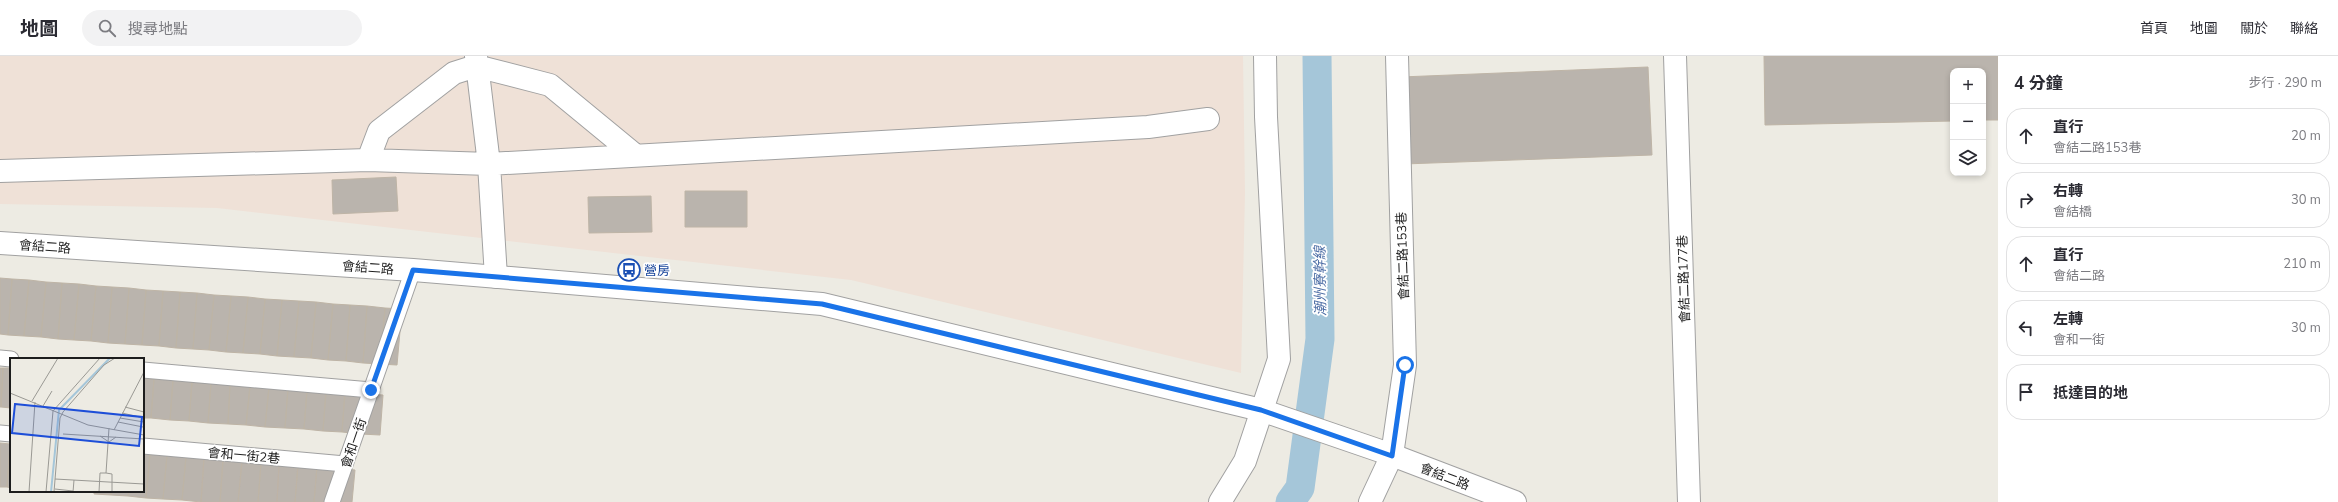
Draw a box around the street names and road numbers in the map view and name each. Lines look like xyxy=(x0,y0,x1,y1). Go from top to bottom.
street label: 會結二路153巷 xyxy=(1392,211,1414,300)
street label: 會結二路177巷 xyxy=(1673,234,1695,323)
street label: 會結二路 xyxy=(18,236,72,258)
street label: 會結二路 xyxy=(341,257,395,279)
street label: 會和一街 xyxy=(337,416,371,471)
street label: 會和一街2巷 xyxy=(207,444,281,468)
street label: 會結二路 xyxy=(1417,459,1472,495)

